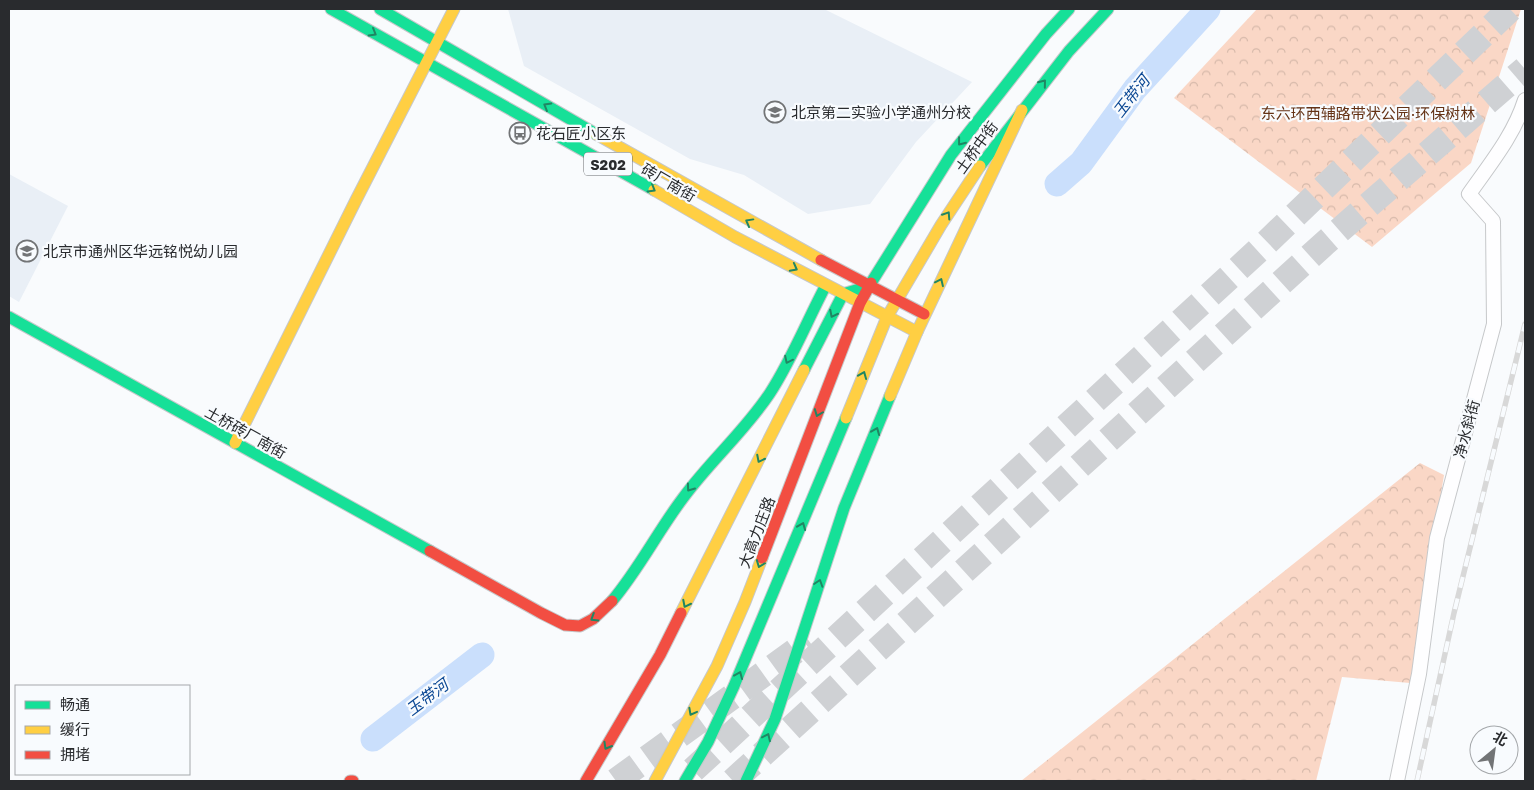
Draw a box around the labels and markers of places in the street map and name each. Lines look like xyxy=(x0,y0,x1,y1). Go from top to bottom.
school or university icon: 北京第二实验小学通州分校 xyxy=(763,100,787,124)
place label: 北京第二实验小学通州分校 xyxy=(791,103,971,121)
bus stop icon: 花石匠小区东 xyxy=(508,121,532,145)
place label: 花石匠小区东 xyxy=(536,124,626,142)
school or university icon: 北京市通州区华远铭悦幼儿园 xyxy=(15,239,39,263)
place label: 北京市通州区华远铭悦幼儿园 xyxy=(43,242,238,260)

